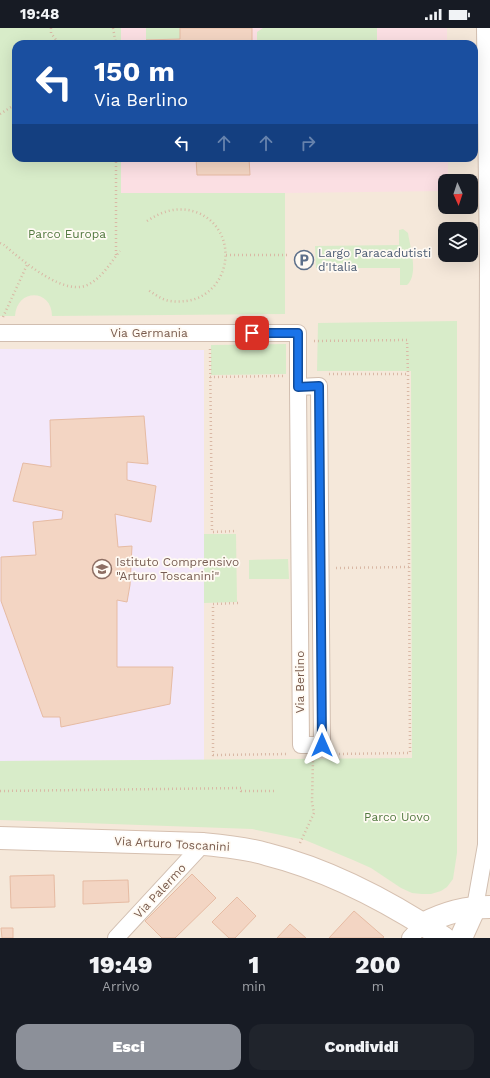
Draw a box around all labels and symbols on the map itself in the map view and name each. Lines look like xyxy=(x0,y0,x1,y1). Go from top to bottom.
north arrow xyxy=(438,174,478,214)
park label: Parco Europa xyxy=(28,227,106,241)
place label: Largo Paracadutisti d'Italia xyxy=(318,246,431,274)
parking icon: Largo Paracadutisti d'Italia xyxy=(293,249,315,271)
pin xyxy=(235,316,269,350)
street label: Via Germania xyxy=(110,326,188,340)
place label: Istituto Comprensivo "Arturo Toscanini" xyxy=(116,555,239,583)
school or university icon: Istituto Comprensivo "Arturo Toscanini" xyxy=(91,558,113,580)
street label: Via Berlino xyxy=(293,651,307,713)
position arrow xyxy=(301,724,343,766)
park label: Parco Uovo xyxy=(364,810,430,824)
street label: Via Arturo Toscanini xyxy=(114,834,230,854)
street label: Via Palermo xyxy=(131,861,189,921)

